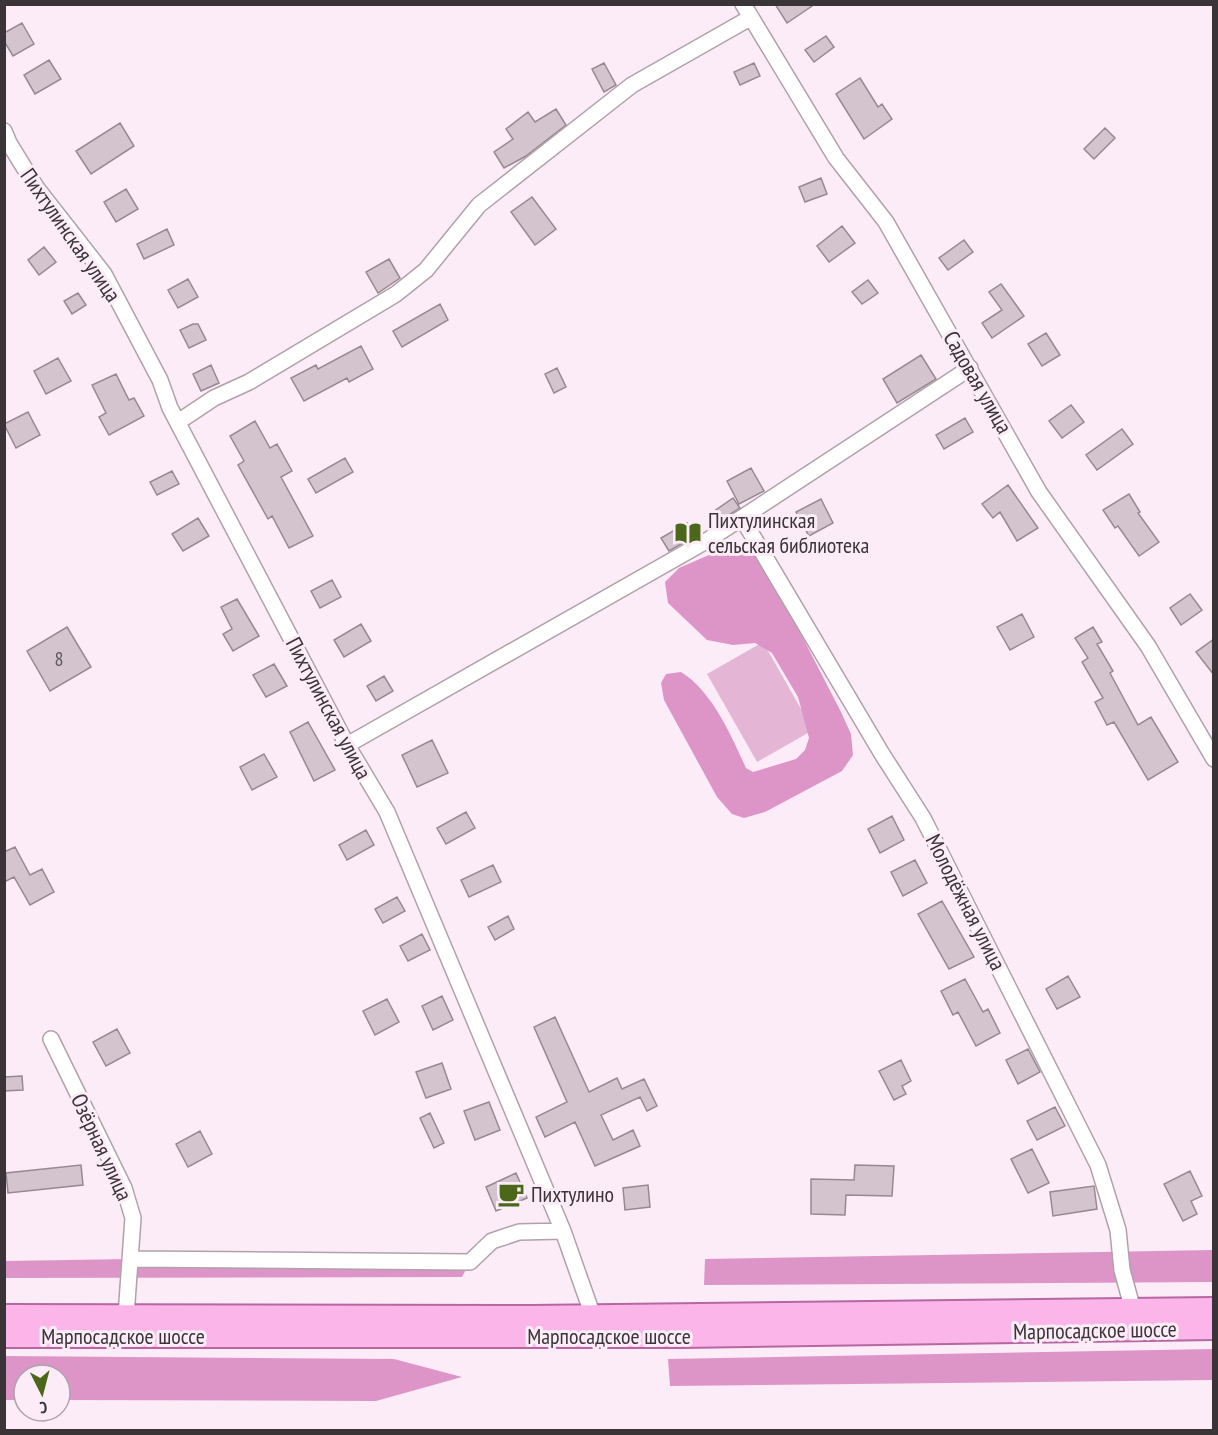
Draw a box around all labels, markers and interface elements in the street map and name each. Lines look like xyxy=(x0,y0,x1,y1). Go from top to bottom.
street label: Пихтулинская улица xyxy=(15,163,127,307)
street label: Садовая улица xyxy=(937,326,1019,438)
place label: Пихтулинская сельская библиотека xyxy=(708,506,869,559)
library icon: Пихтулинская сельская библиотека xyxy=(673,518,703,548)
street label: Пихтулинская улица xyxy=(280,632,378,784)
house number: 8 xyxy=(55,646,64,672)
street label: Молодёжная улица xyxy=(920,829,1012,975)
street label: Озёрная улица xyxy=(65,1089,139,1205)
cafe icon: Пихтулино xyxy=(496,1179,526,1209)
place label: Пихтулино xyxy=(531,1180,614,1208)
street label: Марпосадское шоссе xyxy=(1013,1315,1177,1345)
street label: Марпосадское шоссе xyxy=(41,1322,205,1350)
street label: Марпосадское шоссе xyxy=(527,1322,691,1350)
north arrow xyxy=(12,1363,72,1423)
text: С xyxy=(38,1398,48,1418)

